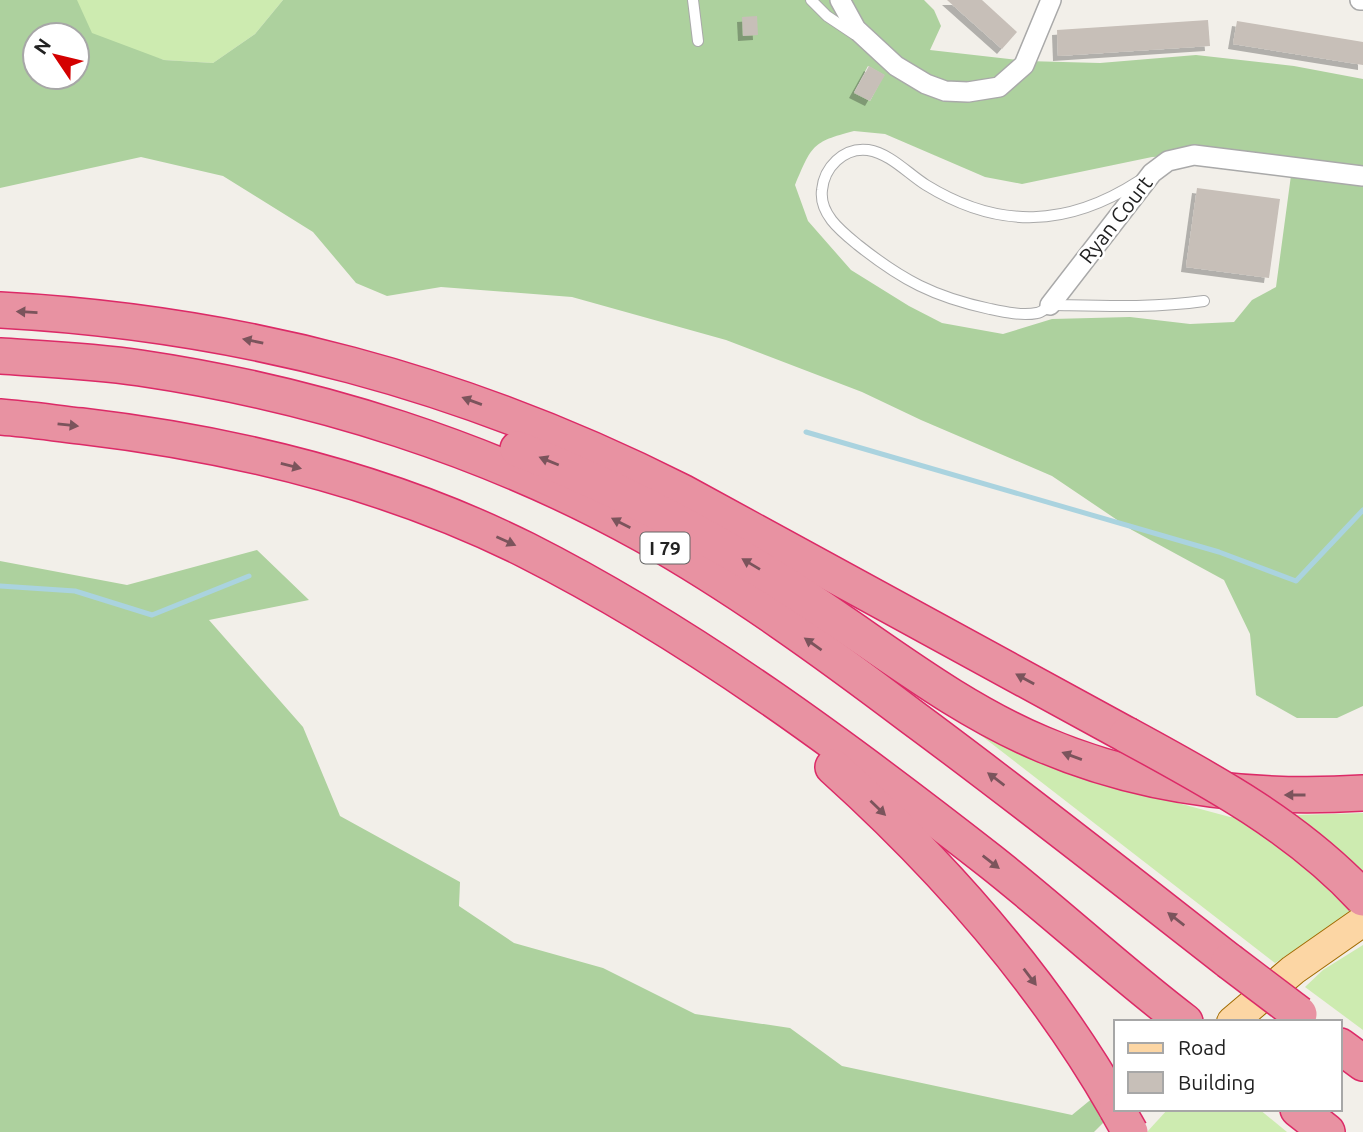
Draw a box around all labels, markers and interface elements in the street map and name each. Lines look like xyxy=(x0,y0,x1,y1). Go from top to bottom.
north arrow xyxy=(21,21,91,91)
text: N xyxy=(29,34,55,58)
street label: Ryan Court xyxy=(1074,171,1157,268)
one-way arrow xyxy=(16,306,38,317)
one-way arrow xyxy=(242,335,264,346)
one-way arrow xyxy=(461,395,482,406)
one-way arrow xyxy=(57,419,79,430)
one-way arrow xyxy=(539,455,559,467)
one-way arrow xyxy=(280,461,302,472)
one-way arrow xyxy=(611,518,631,529)
road number: I 79 xyxy=(640,533,690,564)
one-way arrow xyxy=(495,536,516,547)
one-way arrow xyxy=(742,558,761,570)
one-way arrow xyxy=(804,637,822,651)
one-way arrow xyxy=(1015,673,1034,685)
one-way arrow xyxy=(1062,750,1083,761)
one-way arrow xyxy=(987,773,1005,787)
one-way arrow xyxy=(1284,789,1306,801)
one-way arrow xyxy=(869,799,886,815)
one-way arrow xyxy=(982,855,1000,869)
one-way arrow xyxy=(1167,911,1185,926)
one-way arrow xyxy=(1022,968,1036,986)
legend xyxy=(1114,1020,1342,1111)
text: Road xyxy=(1178,1035,1226,1059)
text: Building xyxy=(1178,1070,1255,1094)

